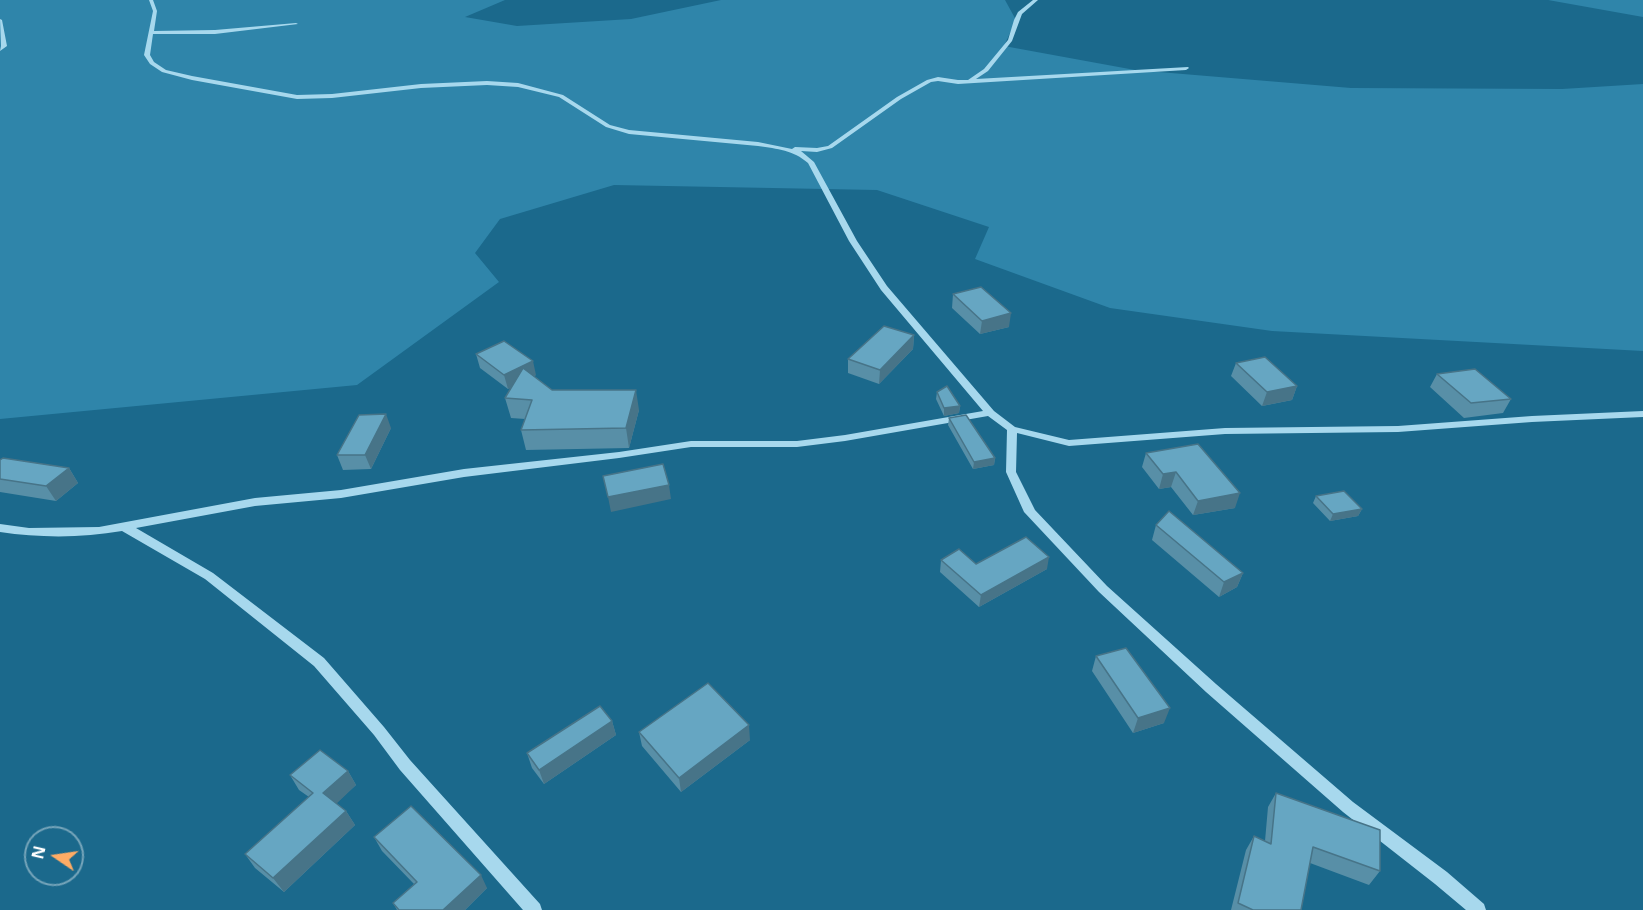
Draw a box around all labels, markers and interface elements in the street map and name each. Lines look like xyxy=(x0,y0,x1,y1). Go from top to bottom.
north arrow xyxy=(24,826,84,886)
text: N xyxy=(26,844,51,861)

